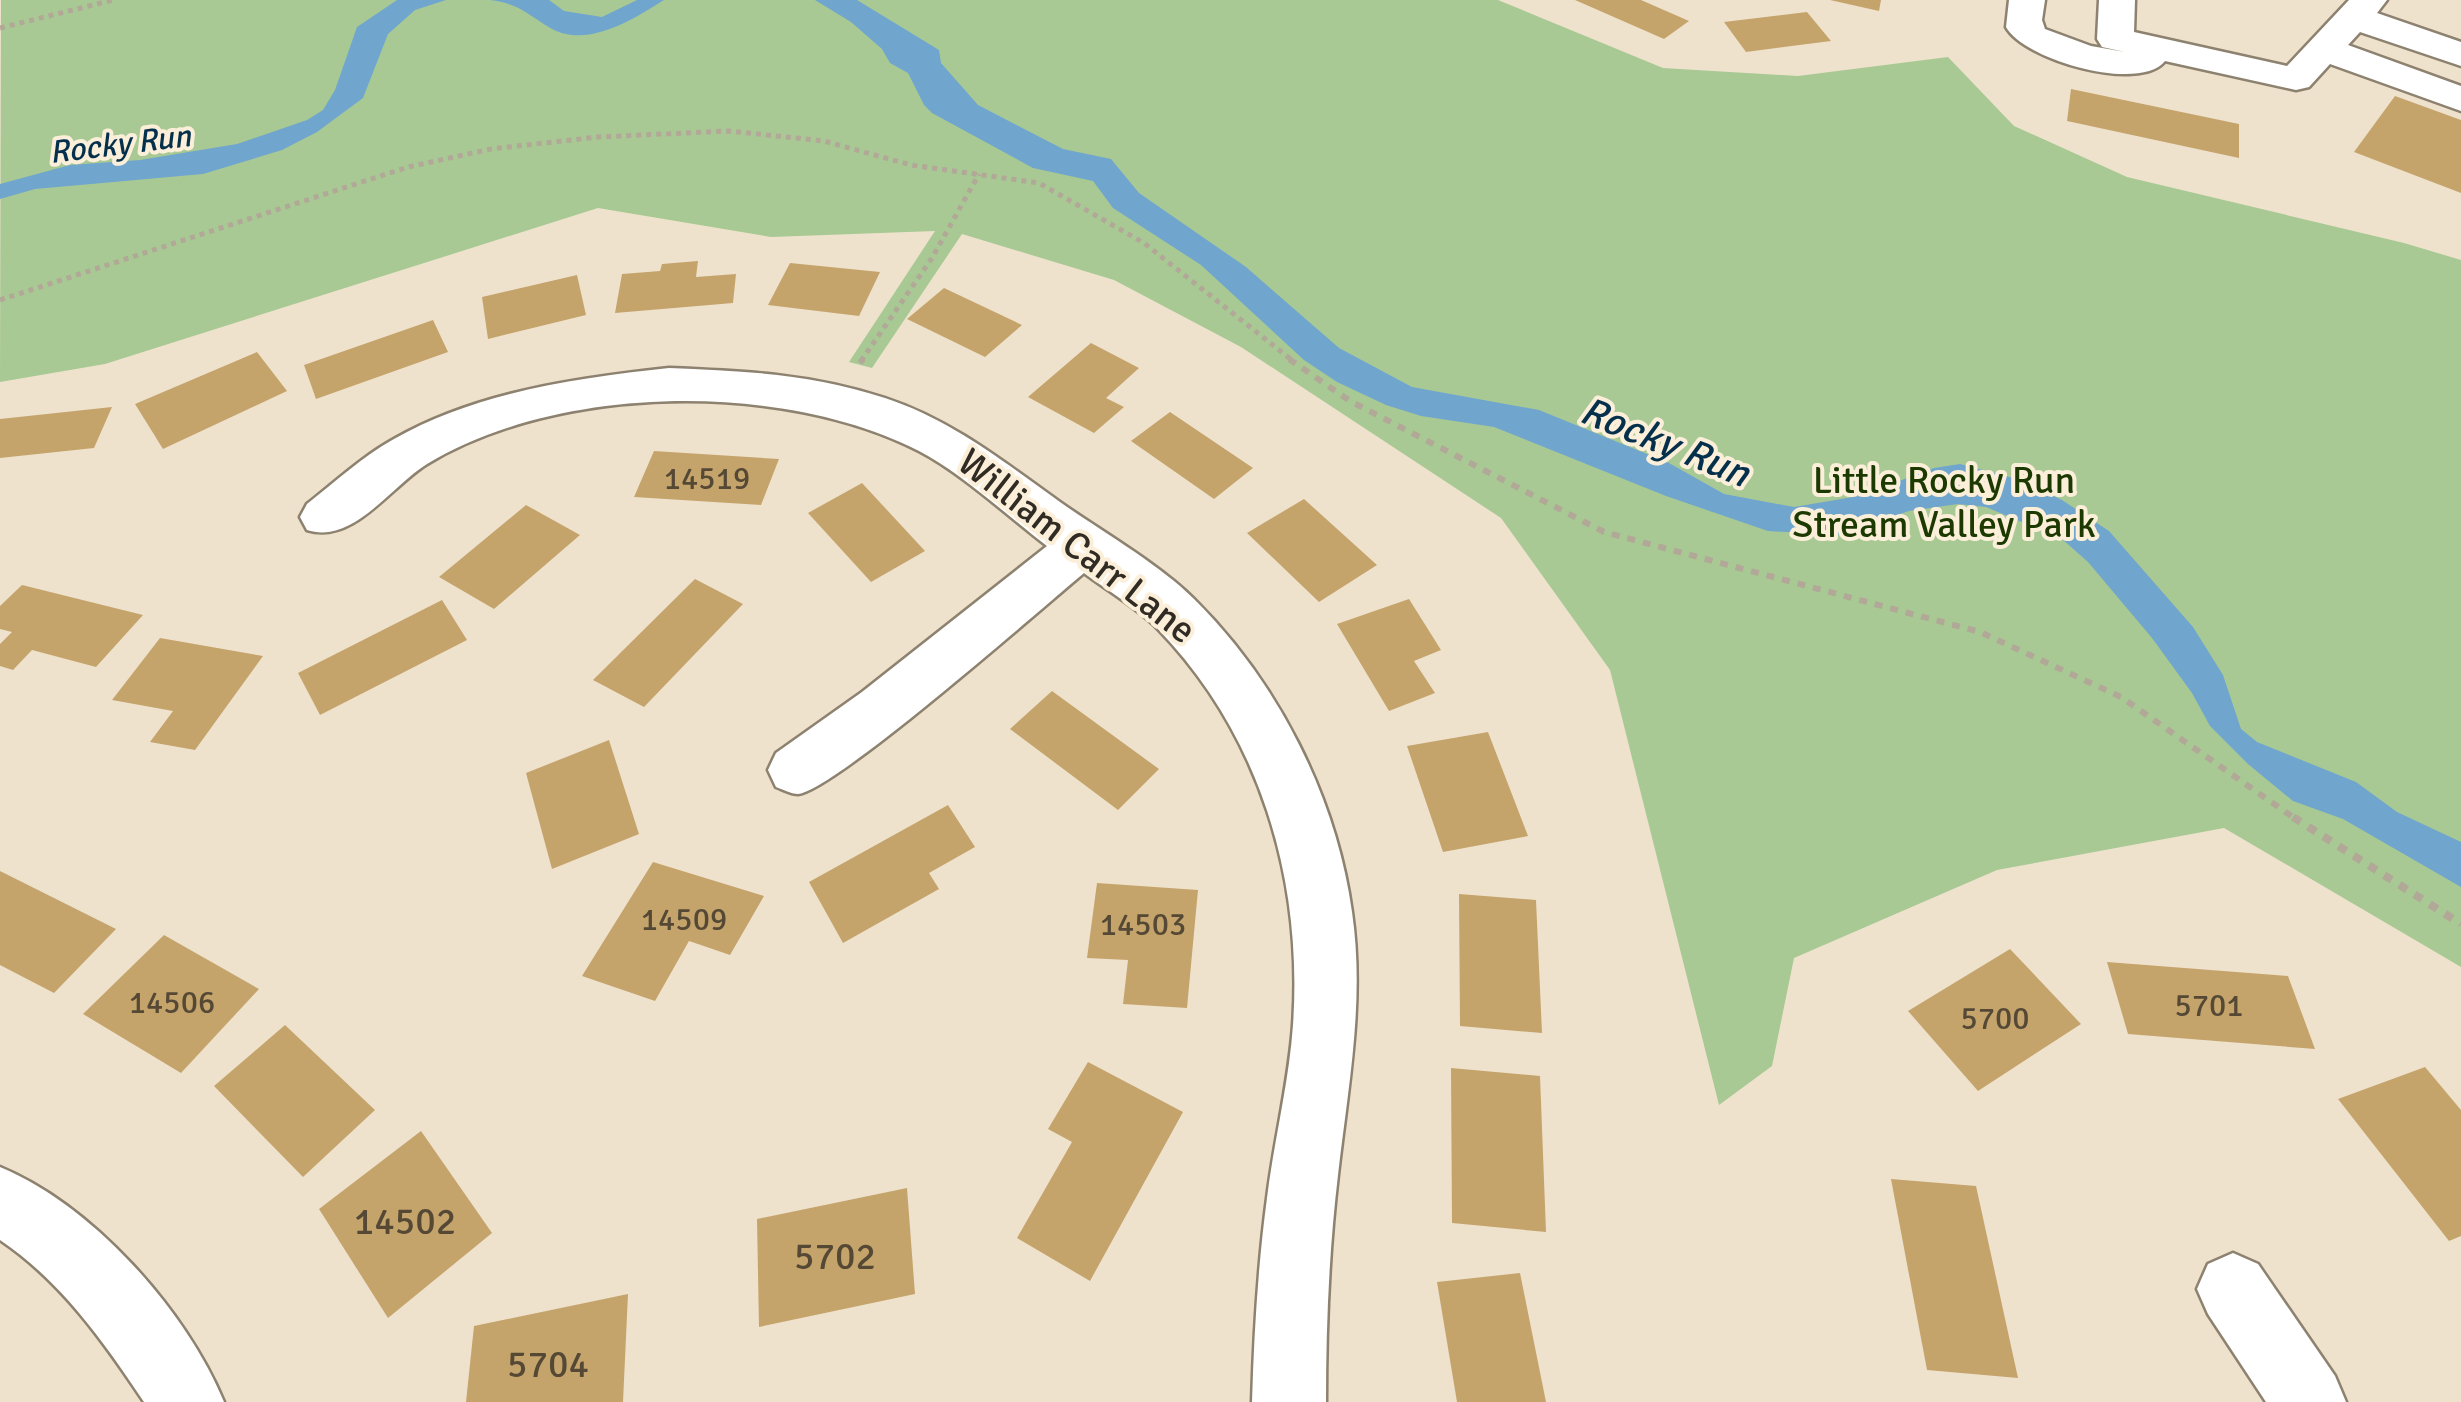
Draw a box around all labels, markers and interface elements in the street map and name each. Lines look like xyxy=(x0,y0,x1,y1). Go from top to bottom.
water label: Rocky Run xyxy=(47,116,194,172)
water label: Rocky Run xyxy=(1573,386,1758,499)
street label: William Carr Lane xyxy=(949,438,1205,654)
park label: Little Rocky Run Stream Valley Park xyxy=(1792,457,2096,548)
house number: 14519 xyxy=(664,459,750,498)
house number: 14509 xyxy=(641,900,727,939)
house number: 14503 xyxy=(1100,905,1186,944)
house number: 14506 xyxy=(129,983,215,1022)
house number: 5701 xyxy=(2174,986,2244,1025)
house number: 5700 xyxy=(1960,999,2030,1038)
house number: 14502 xyxy=(354,1198,456,1245)
house number: 5702 xyxy=(794,1233,876,1280)
house number: 5704 xyxy=(507,1341,589,1388)

